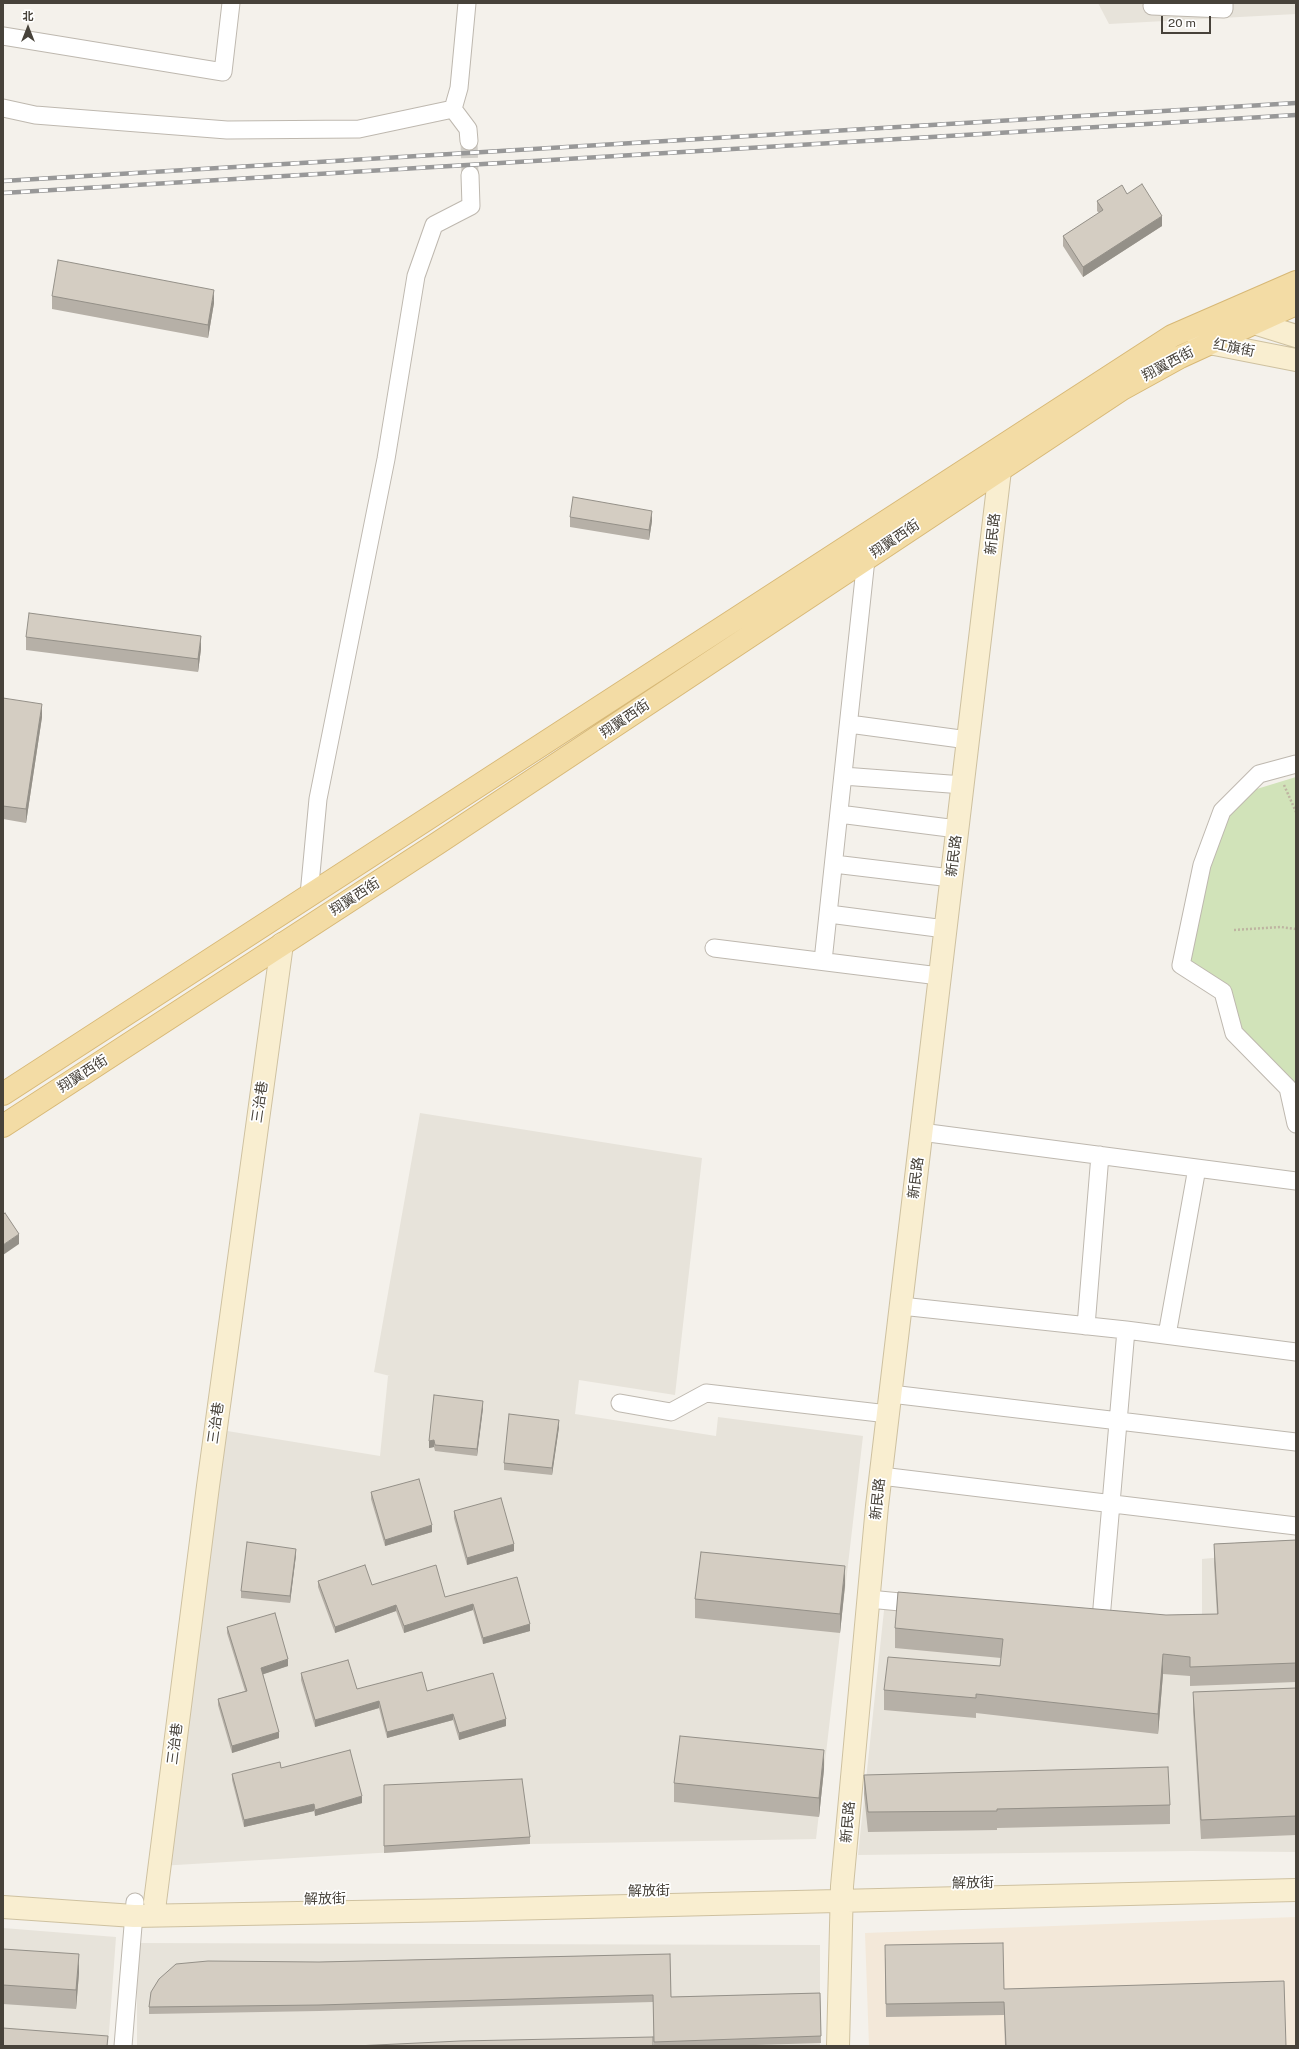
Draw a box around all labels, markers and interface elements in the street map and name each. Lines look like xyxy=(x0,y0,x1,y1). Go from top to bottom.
north arrow xyxy=(8,8,48,48)
scale bar xyxy=(1163,8,1213,34)
text: 北 xyxy=(23,10,34,22)
text: 20 m xyxy=(1168,16,1196,30)
street label: 红旗街 xyxy=(1212,336,1256,360)
street label: 翔翼西街 xyxy=(1139,343,1197,385)
street label: 新民路 xyxy=(982,512,1004,556)
street label: 翔翼西街 xyxy=(867,516,923,562)
street label: 翔翼西街 xyxy=(597,696,653,742)
street label: 新民路 xyxy=(943,834,965,878)
street label: 翔翼西街 xyxy=(327,875,383,919)
street label: 翔翼西街 xyxy=(55,1052,111,1096)
street label: 三治巷 xyxy=(249,1080,271,1124)
street label: 新民路 xyxy=(905,1156,927,1200)
street label: 三治巷 xyxy=(205,1401,227,1445)
street label: 新民路 xyxy=(867,1477,889,1521)
street label: 三治巷 xyxy=(164,1722,186,1766)
street label: 新民路 xyxy=(838,1800,858,1844)
street label: 解放街 xyxy=(952,1874,994,1892)
street label: 解放街 xyxy=(628,1882,670,1900)
street label: 解放街 xyxy=(304,1890,346,1908)

